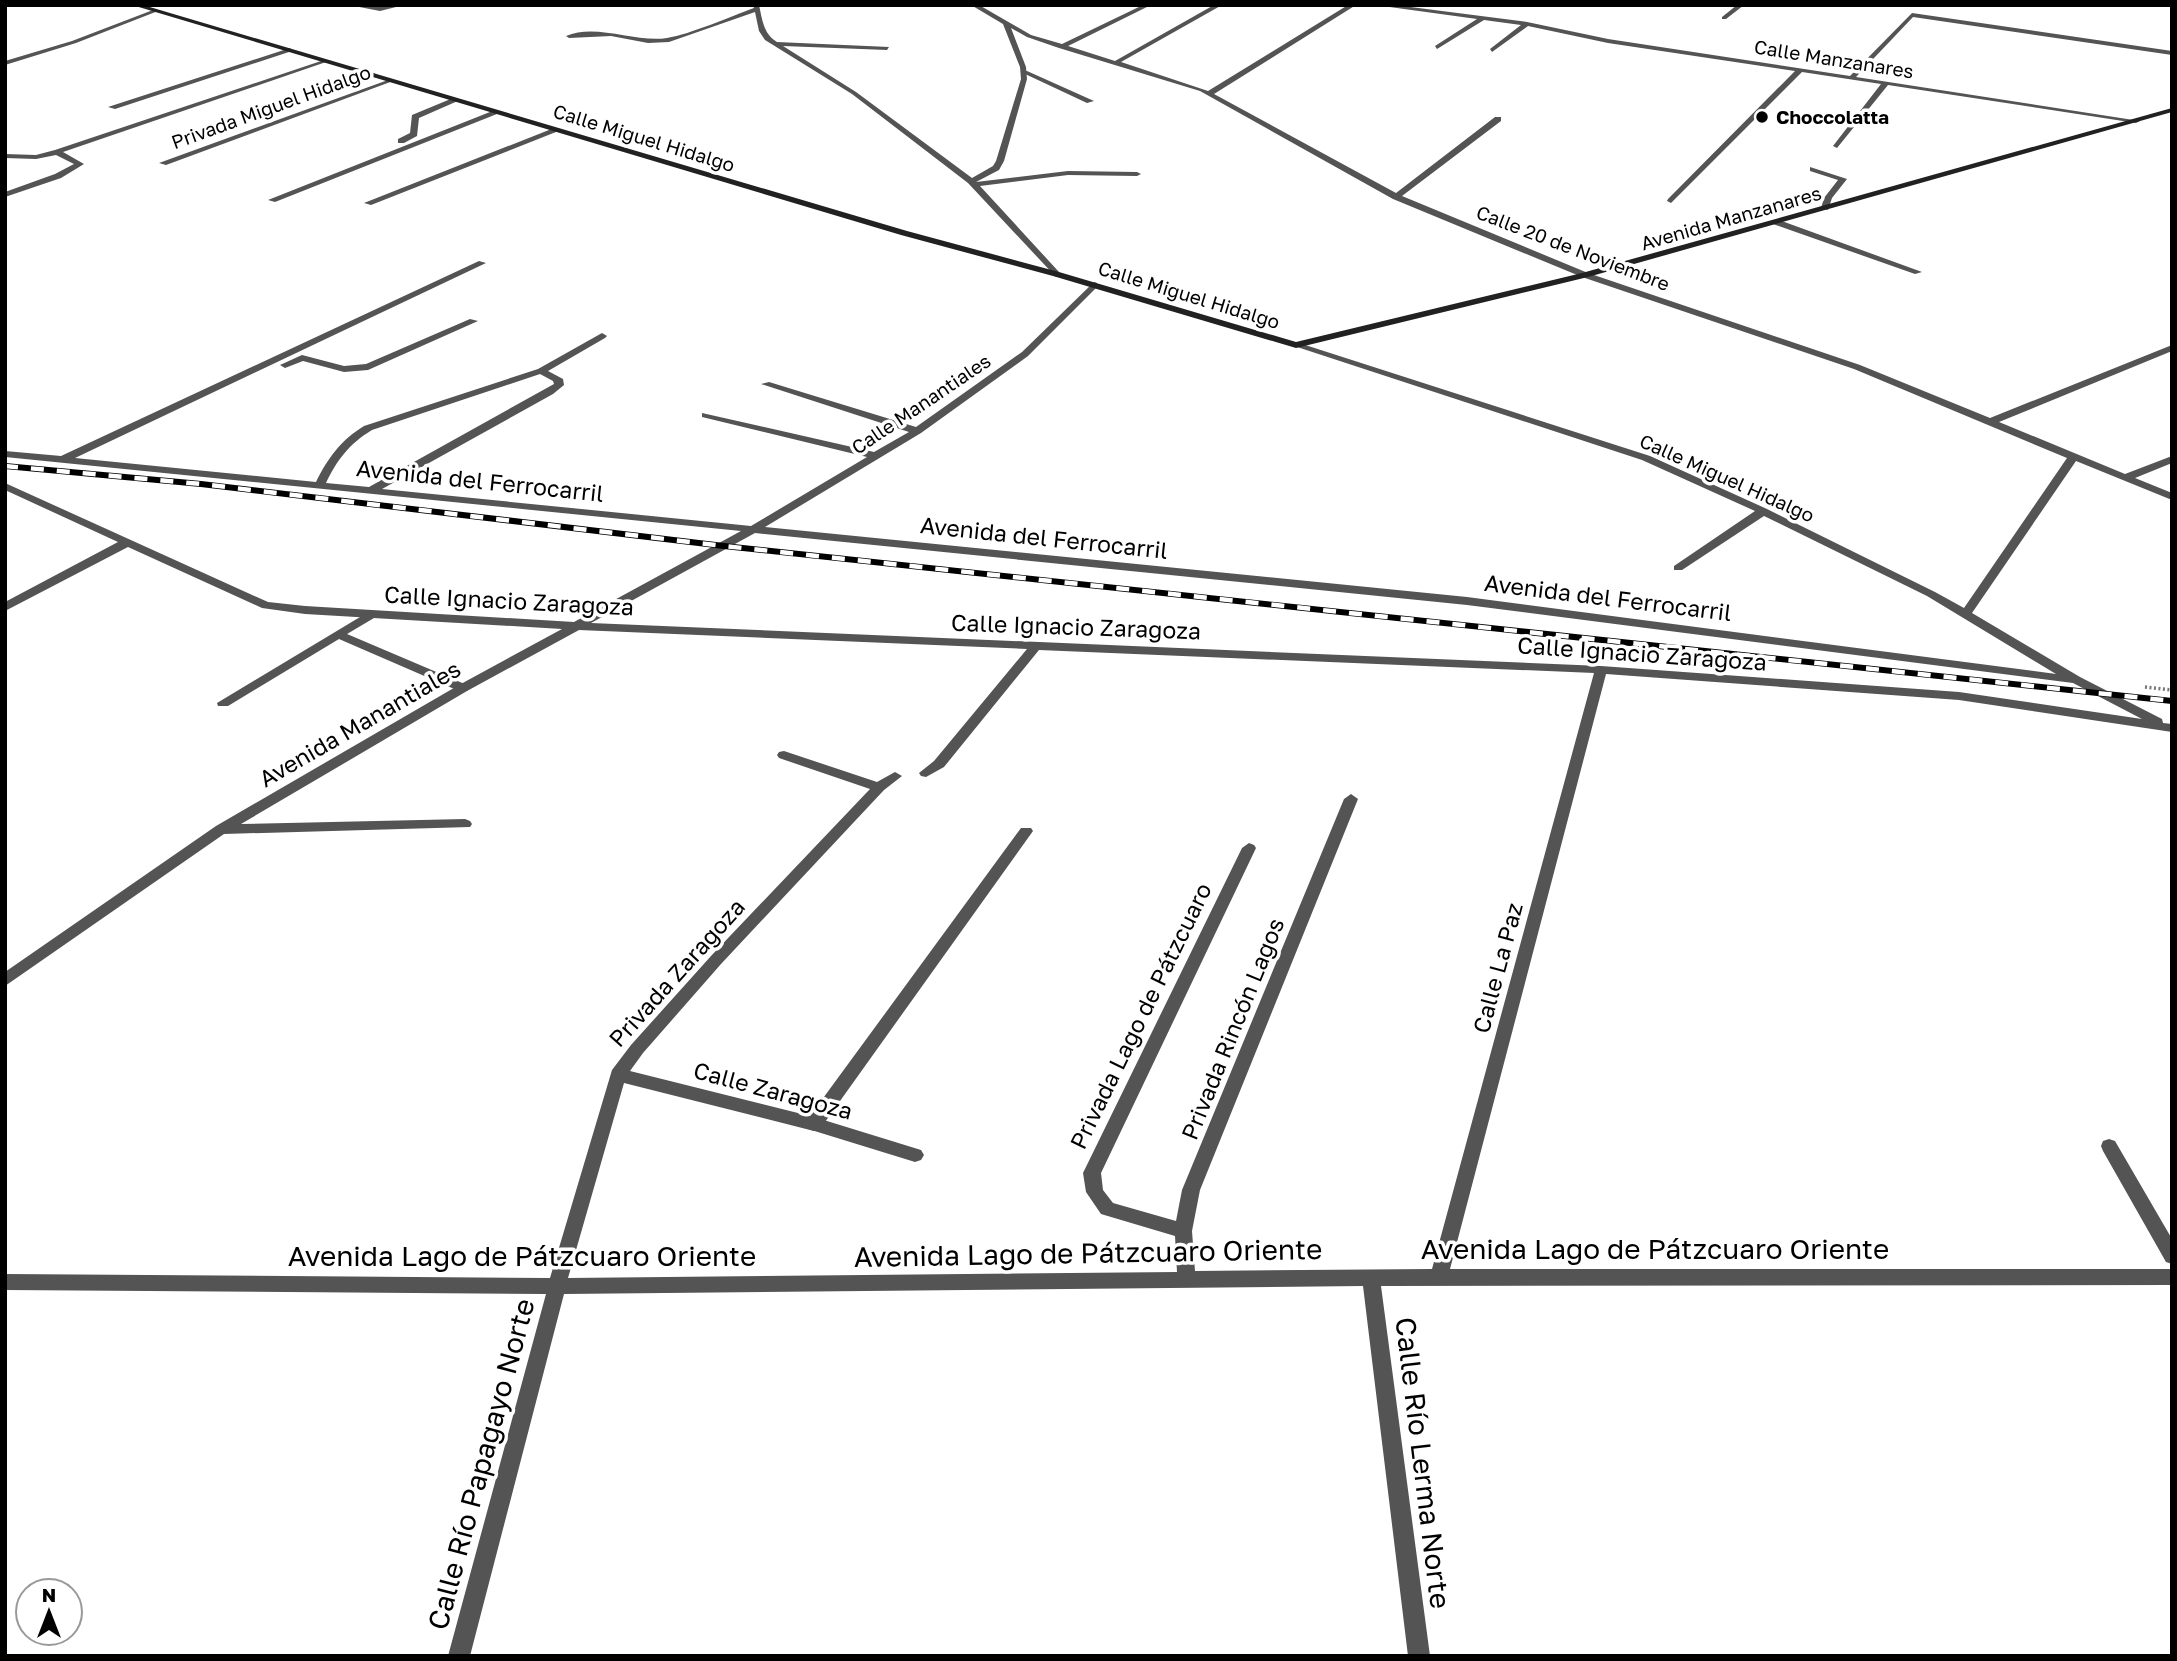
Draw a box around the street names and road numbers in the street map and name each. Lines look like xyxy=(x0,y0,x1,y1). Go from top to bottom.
street label: Calle Manzanares xyxy=(1753,35,1916,82)
street label: Privada Miguel Hidalgo xyxy=(168,60,374,153)
street label: Calle Miguel Hidalgo xyxy=(551,99,738,176)
street label: Avenida Manzanares xyxy=(1638,181,1824,254)
street label: Calle 20 de Noviembre xyxy=(1473,200,1673,295)
street label: Calle Miguel Hidalgo xyxy=(1096,256,1283,333)
street label: Calle Manantiales xyxy=(847,349,995,459)
street label: Calle Miguel Hidalgo xyxy=(1636,429,1818,526)
street label: Avenida del Ferrocarril xyxy=(355,453,605,507)
street label: Avenida del Ferrocarril xyxy=(919,510,1169,564)
street label: Avenida del Ferrocarril xyxy=(1483,568,1733,626)
street label: Calle Ignacio Zaragoza xyxy=(383,579,635,621)
street label: Calle Ignacio Zaragoza xyxy=(951,608,1202,644)
street label: Calle Ignacio Zaragoza xyxy=(1516,630,1768,676)
street label: Avenida Manantiales xyxy=(254,654,465,792)
street label: Privada Lago de Pátzcuaro xyxy=(1063,878,1217,1153)
street label: Privada Zaragoza xyxy=(602,893,750,1052)
street label: Calle La Paz xyxy=(1466,899,1528,1036)
street label: Privada Rincón Lagos xyxy=(1175,914,1289,1144)
street label: Calle Zaragoza xyxy=(691,1055,856,1125)
street label: Avenida Lago de Pátzcuaro Oriente xyxy=(853,1232,1323,1273)
street label: Avenida Lago de Pátzcuaro Oriente xyxy=(1421,1232,1889,1265)
street label: Avenida Lago de Pátzcuaro Oriente xyxy=(288,1239,756,1272)
street label: Calle Río Papagayo Norte xyxy=(420,1295,541,1633)
street label: Calle Río Lerma Norte xyxy=(1389,1315,1458,1611)

